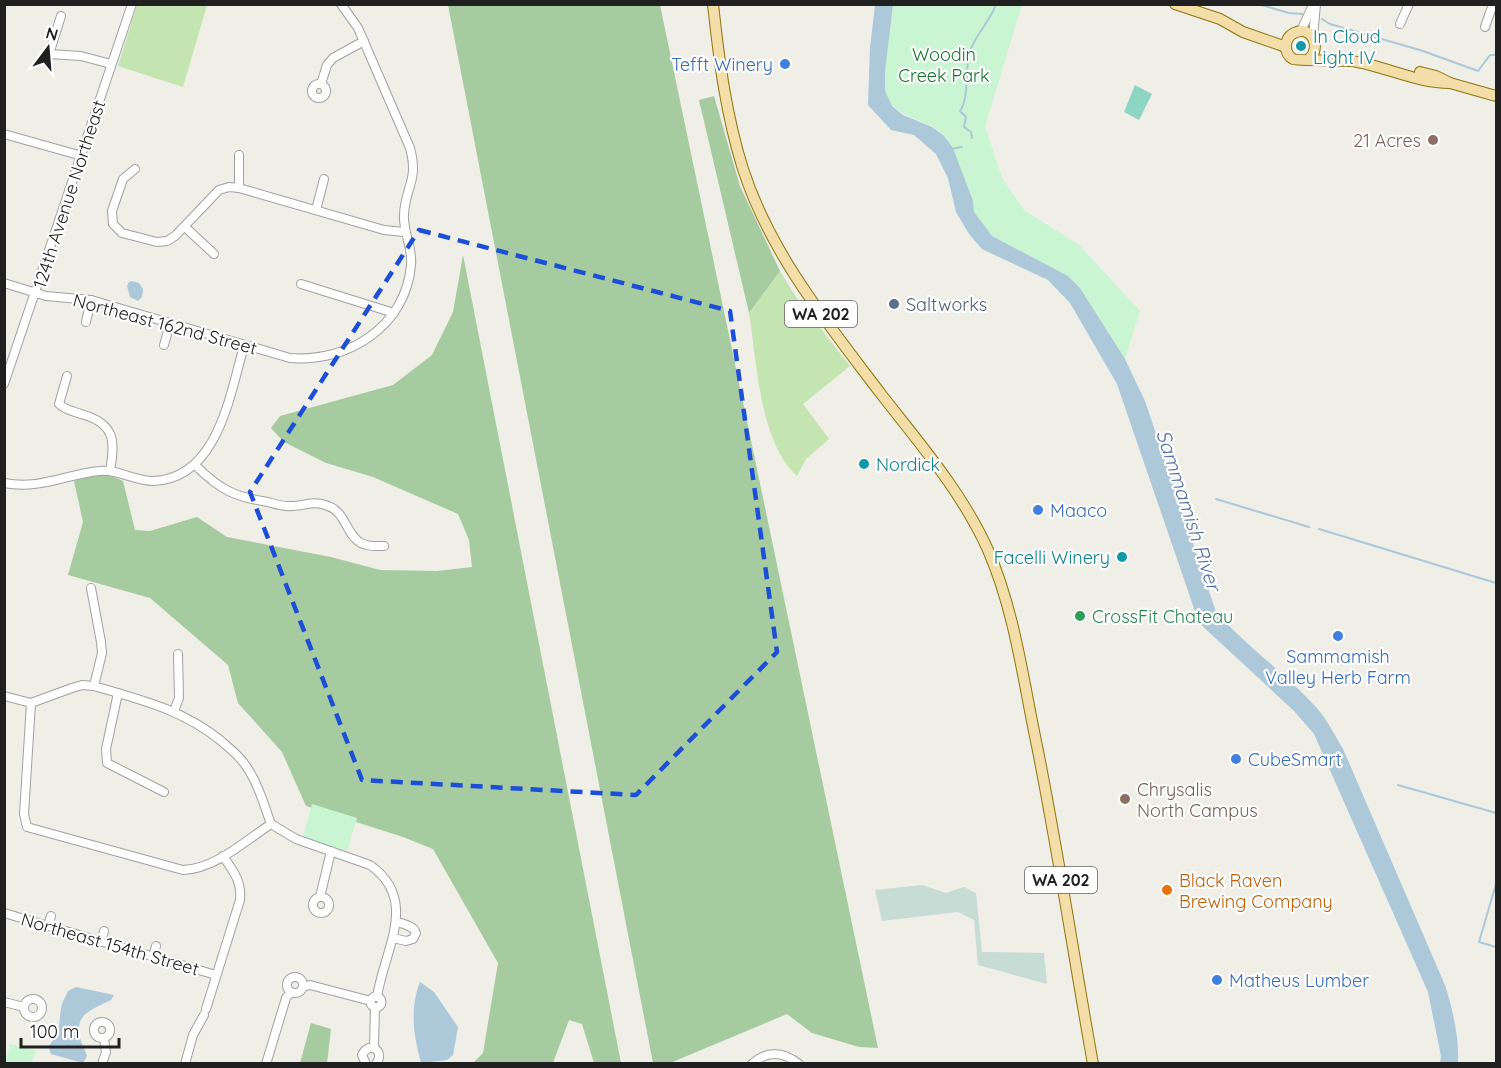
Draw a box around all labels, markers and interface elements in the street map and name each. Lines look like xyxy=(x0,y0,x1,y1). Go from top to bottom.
north arrow xyxy=(18,18,78,78)
text: N xyxy=(44,22,61,45)
place label: In Cloud Light IV xyxy=(1313,25,1381,69)
marker: In Cloud Light IV xyxy=(1294,39,1308,53)
park label: Woodin Creek Park xyxy=(898,43,990,87)
place label: Tefft Winery xyxy=(671,53,773,76)
marker: Tefft Winery xyxy=(778,57,792,71)
street label: 124th Avenue Northeast xyxy=(28,97,110,291)
place label: 21 Acres xyxy=(1353,129,1421,152)
marker: 21 Acres xyxy=(1426,133,1440,147)
street label: Northeast 162nd Street xyxy=(70,288,260,360)
place label: Saltworks xyxy=(906,293,987,316)
marker: Saltworks xyxy=(887,297,901,311)
road number: WA 202 xyxy=(785,301,857,327)
water label: Sammamish River xyxy=(1151,426,1228,596)
place label: Nordick xyxy=(876,453,940,476)
marker: Nordick xyxy=(857,457,871,471)
place label: Maaco xyxy=(1050,499,1107,522)
marker: Maaco xyxy=(1031,503,1045,517)
place label: Facelli Winery xyxy=(994,546,1110,569)
marker: Facelli Winery xyxy=(1115,550,1129,564)
place label: CrossFit Chateau xyxy=(1092,605,1233,628)
marker: CrossFit Chateau xyxy=(1073,609,1087,623)
marker: Sammamish Valley Herb Farm xyxy=(1331,629,1345,643)
place label: Sammamish Valley Herb Farm xyxy=(1265,645,1411,689)
place label: CubeSmart xyxy=(1248,748,1342,771)
marker: CubeSmart xyxy=(1229,752,1243,766)
place label: Chrysalis North Campus xyxy=(1137,778,1258,822)
marker: Chrysalis North Campus xyxy=(1118,792,1132,806)
road number: WA 202 xyxy=(1025,867,1097,893)
place label: Black Raven Brewing Company xyxy=(1179,869,1333,913)
marker: Black Raven Brewing Company xyxy=(1160,883,1174,897)
street label: Northeast 154th Street xyxy=(18,908,202,980)
place label: Matheus Lumber xyxy=(1229,969,1369,992)
marker: Matheus Lumber xyxy=(1210,973,1224,987)
scale bar xyxy=(21,1011,118,1049)
text: 100 m xyxy=(30,1020,79,1043)

